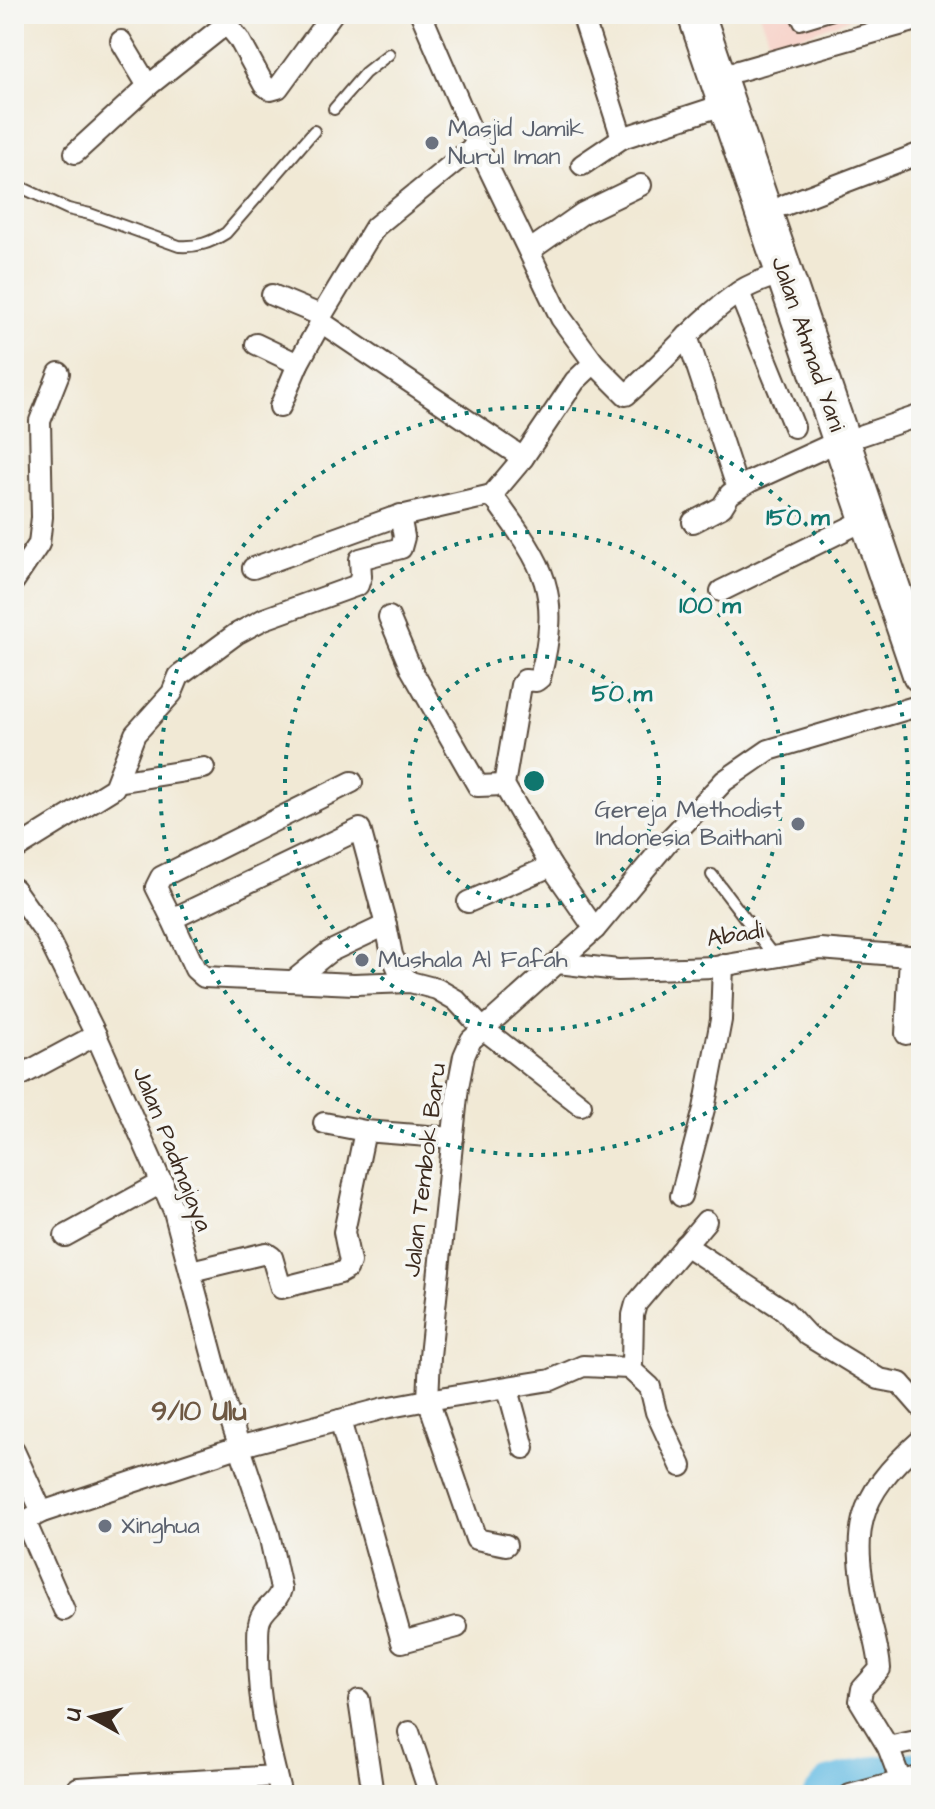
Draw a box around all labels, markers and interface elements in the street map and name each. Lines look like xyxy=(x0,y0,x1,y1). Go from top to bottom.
place label: Masjid Jamik Nurul Iman xyxy=(448,112,584,174)
marker: Masjid Jamik Nurul Iman xyxy=(423,134,441,152)
street label: Jalan Ahmad Yani xyxy=(762,252,854,437)
text: 150 m xyxy=(766,501,830,535)
text: 100 m xyxy=(679,589,741,623)
text: 50 m xyxy=(592,677,653,711)
centre of rings xyxy=(520,767,548,795)
place label: Gereja Methodist Indonesia Baithani xyxy=(594,793,782,855)
marker: Gereja Methodist Indonesia Baithani xyxy=(789,815,807,833)
street label: Abadi xyxy=(704,914,766,956)
place label: Mushala Al Fafah xyxy=(378,943,568,977)
marker: Mushala Al Fafah xyxy=(353,951,371,969)
street label: Jalan Padmajaya xyxy=(123,1061,221,1237)
street label: Jalan Tembok Baru xyxy=(395,1061,455,1279)
district label: 9/10 Ulu xyxy=(151,1392,247,1431)
place label: Xinghua xyxy=(121,1509,200,1544)
marker: Xinghua xyxy=(96,1517,114,1535)
north arrow xyxy=(52,1677,132,1757)
text: U xyxy=(57,1706,90,1723)

